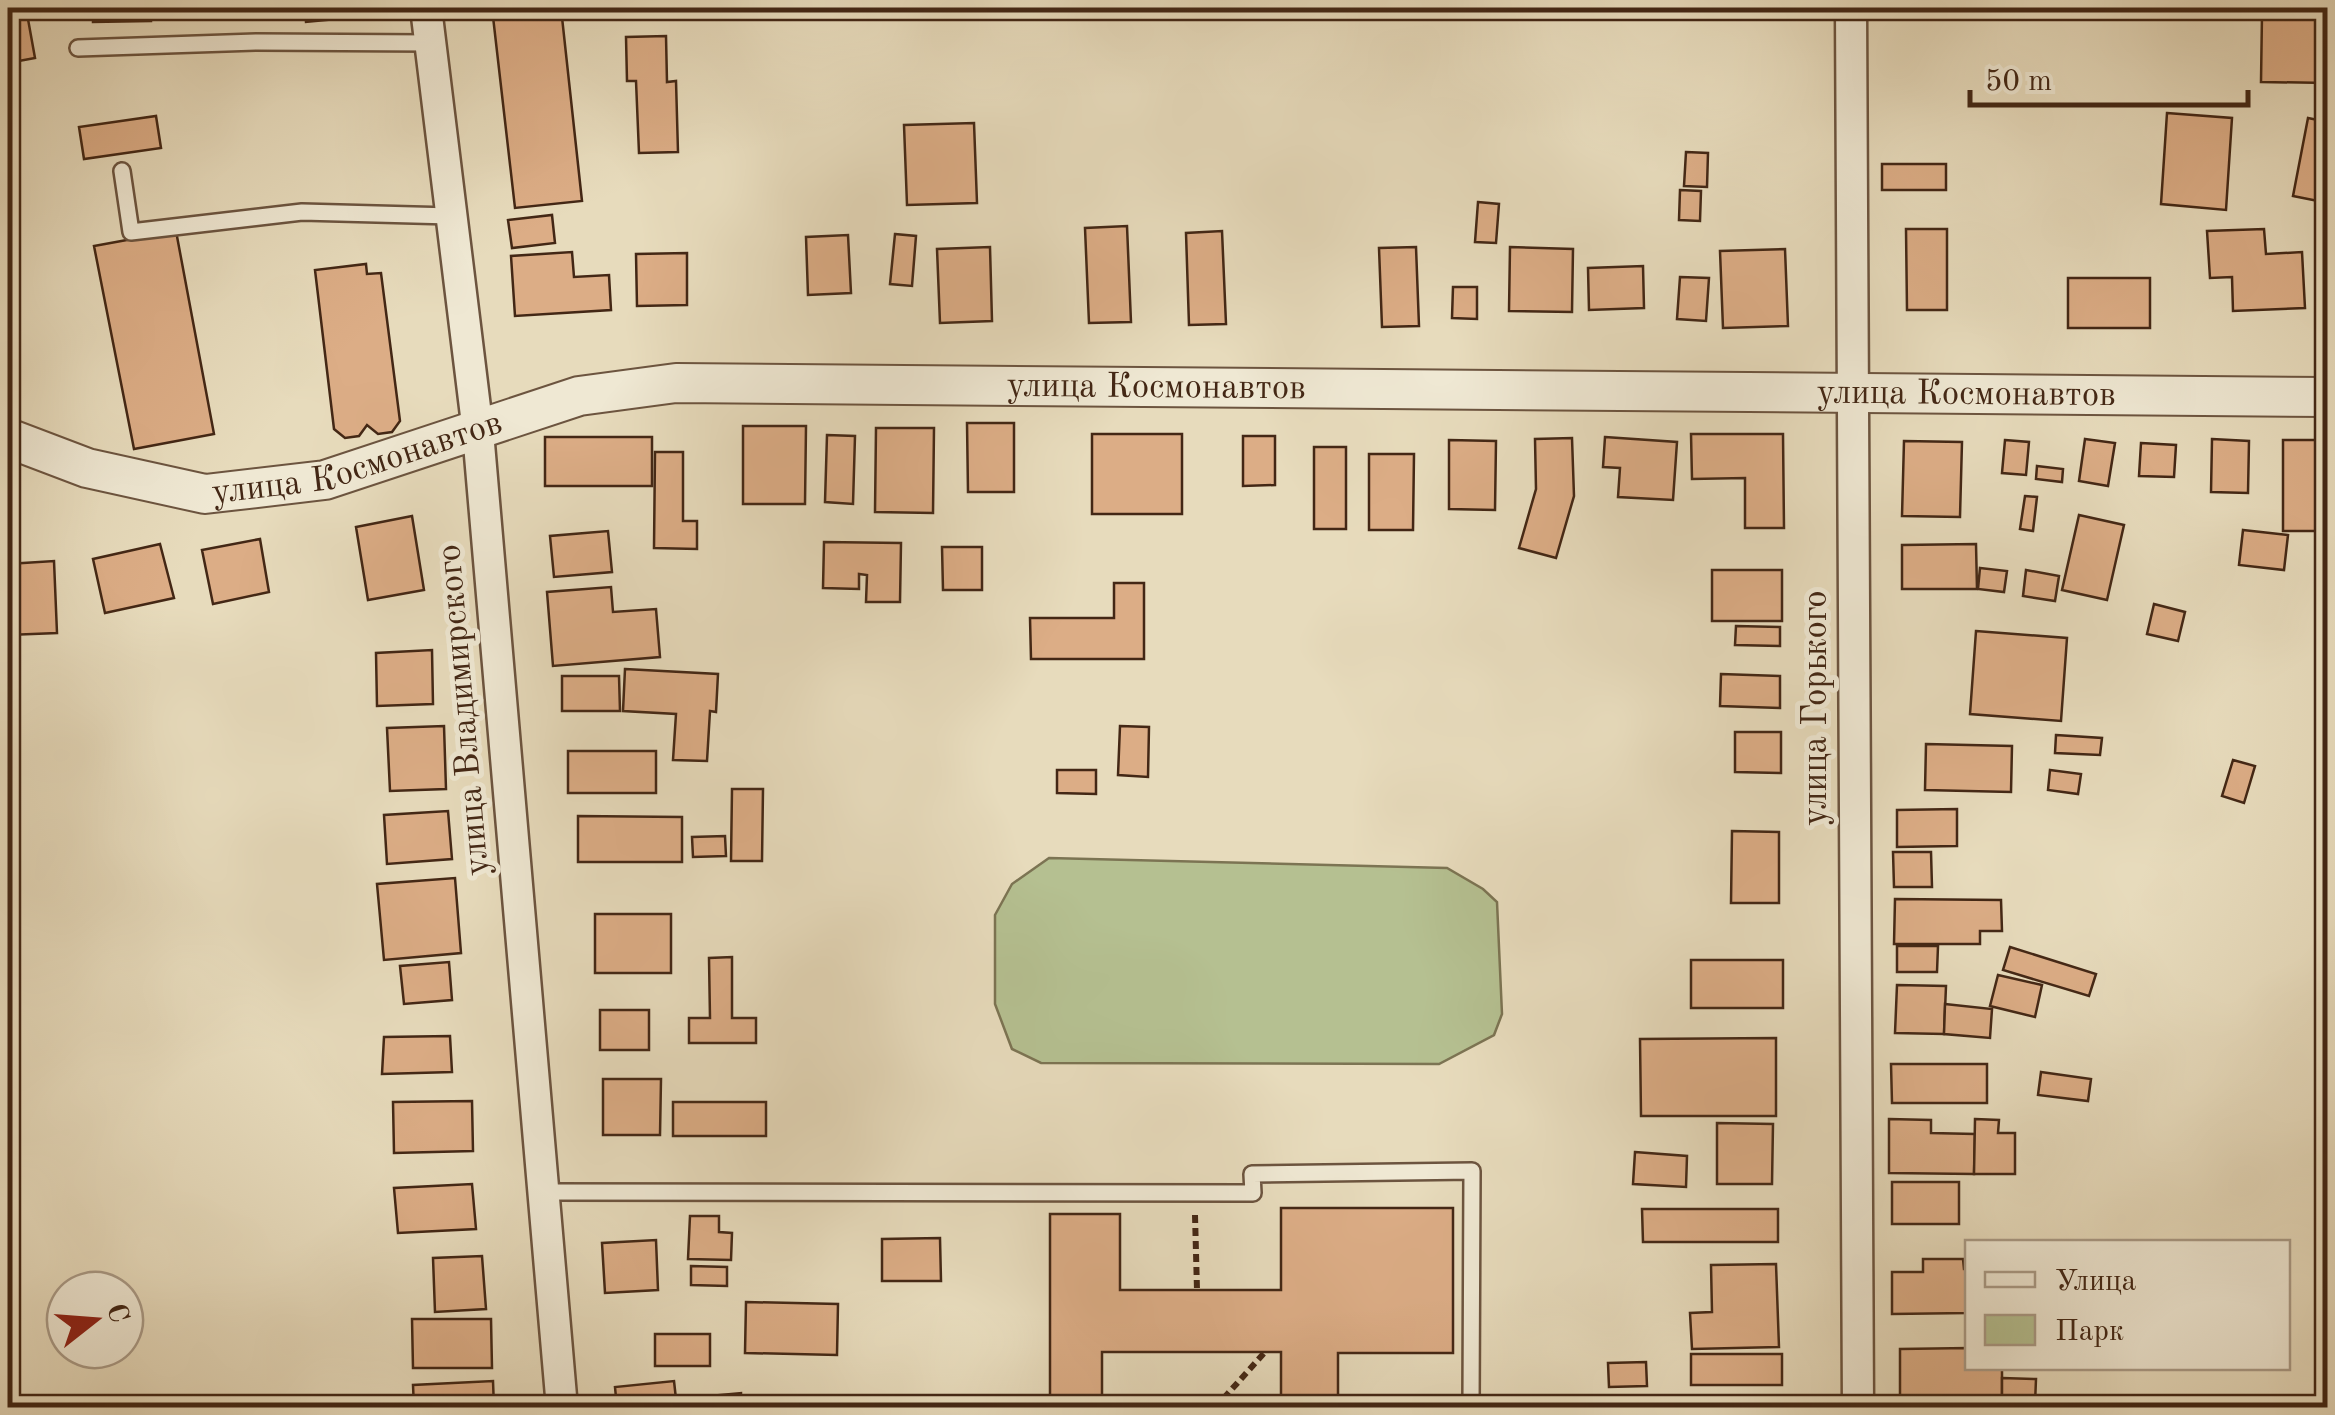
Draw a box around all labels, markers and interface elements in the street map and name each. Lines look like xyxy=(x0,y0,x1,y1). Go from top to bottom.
scale bar xyxy=(1970,45,2248,107)
text: 50 m xyxy=(1985,67,2052,97)
street label: улица Космонавтов xyxy=(1007,368,1306,406)
street label: улица Космонавтов xyxy=(1817,375,2116,413)
street label: улица Космонавтов xyxy=(210,405,507,511)
street label: улица Владимирского xyxy=(432,543,496,877)
street label: улица Горького xyxy=(1799,590,1834,826)
legend xyxy=(1965,1240,2290,1370)
text: Улица xyxy=(2055,1267,2137,1297)
north arrow xyxy=(45,1270,145,1370)
text: С xyxy=(100,1300,133,1326)
text: Парк xyxy=(2055,1317,2124,1347)

